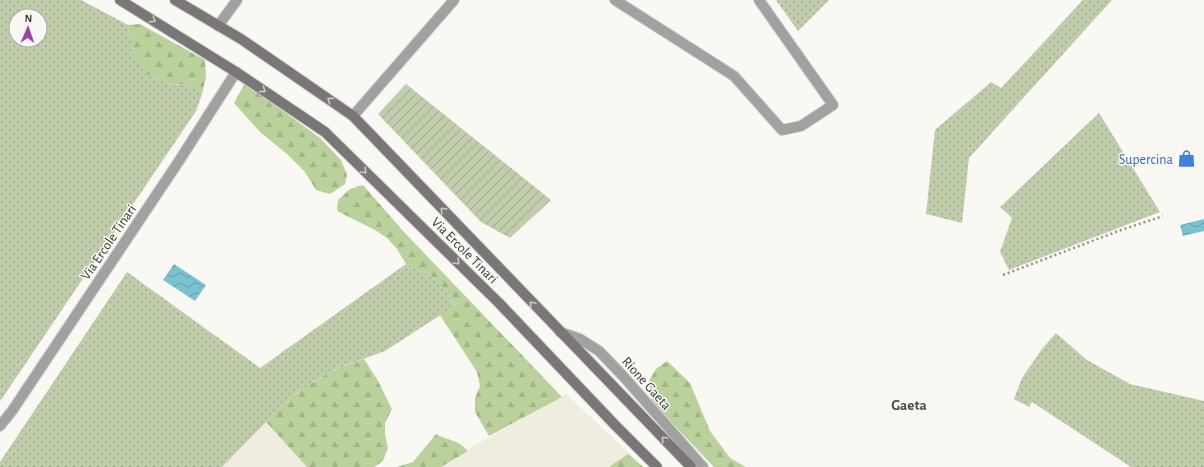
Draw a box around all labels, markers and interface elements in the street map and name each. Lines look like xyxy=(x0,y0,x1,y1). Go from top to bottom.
north arrow xyxy=(8,8,48,48)
text: N xyxy=(24,13,32,24)
one-way arrow xyxy=(149,16,156,23)
one-way arrow xyxy=(259,85,266,93)
one-way arrow xyxy=(327,98,334,105)
shop icon: Supercina xyxy=(1176,149,1196,169)
place label: Supercina xyxy=(1119,153,1174,167)
one-way arrow xyxy=(359,166,367,173)
street label: Via Ercole Tinari xyxy=(79,202,139,283)
one-way arrow xyxy=(440,207,447,215)
street label: Via Ercole Tinari xyxy=(428,215,500,287)
one-way arrow xyxy=(452,257,460,265)
one-way arrow xyxy=(530,301,537,309)
street label: Rione Gaeta xyxy=(619,354,674,413)
district label: Gaeta xyxy=(891,398,927,413)
one-way arrow xyxy=(661,436,669,444)

